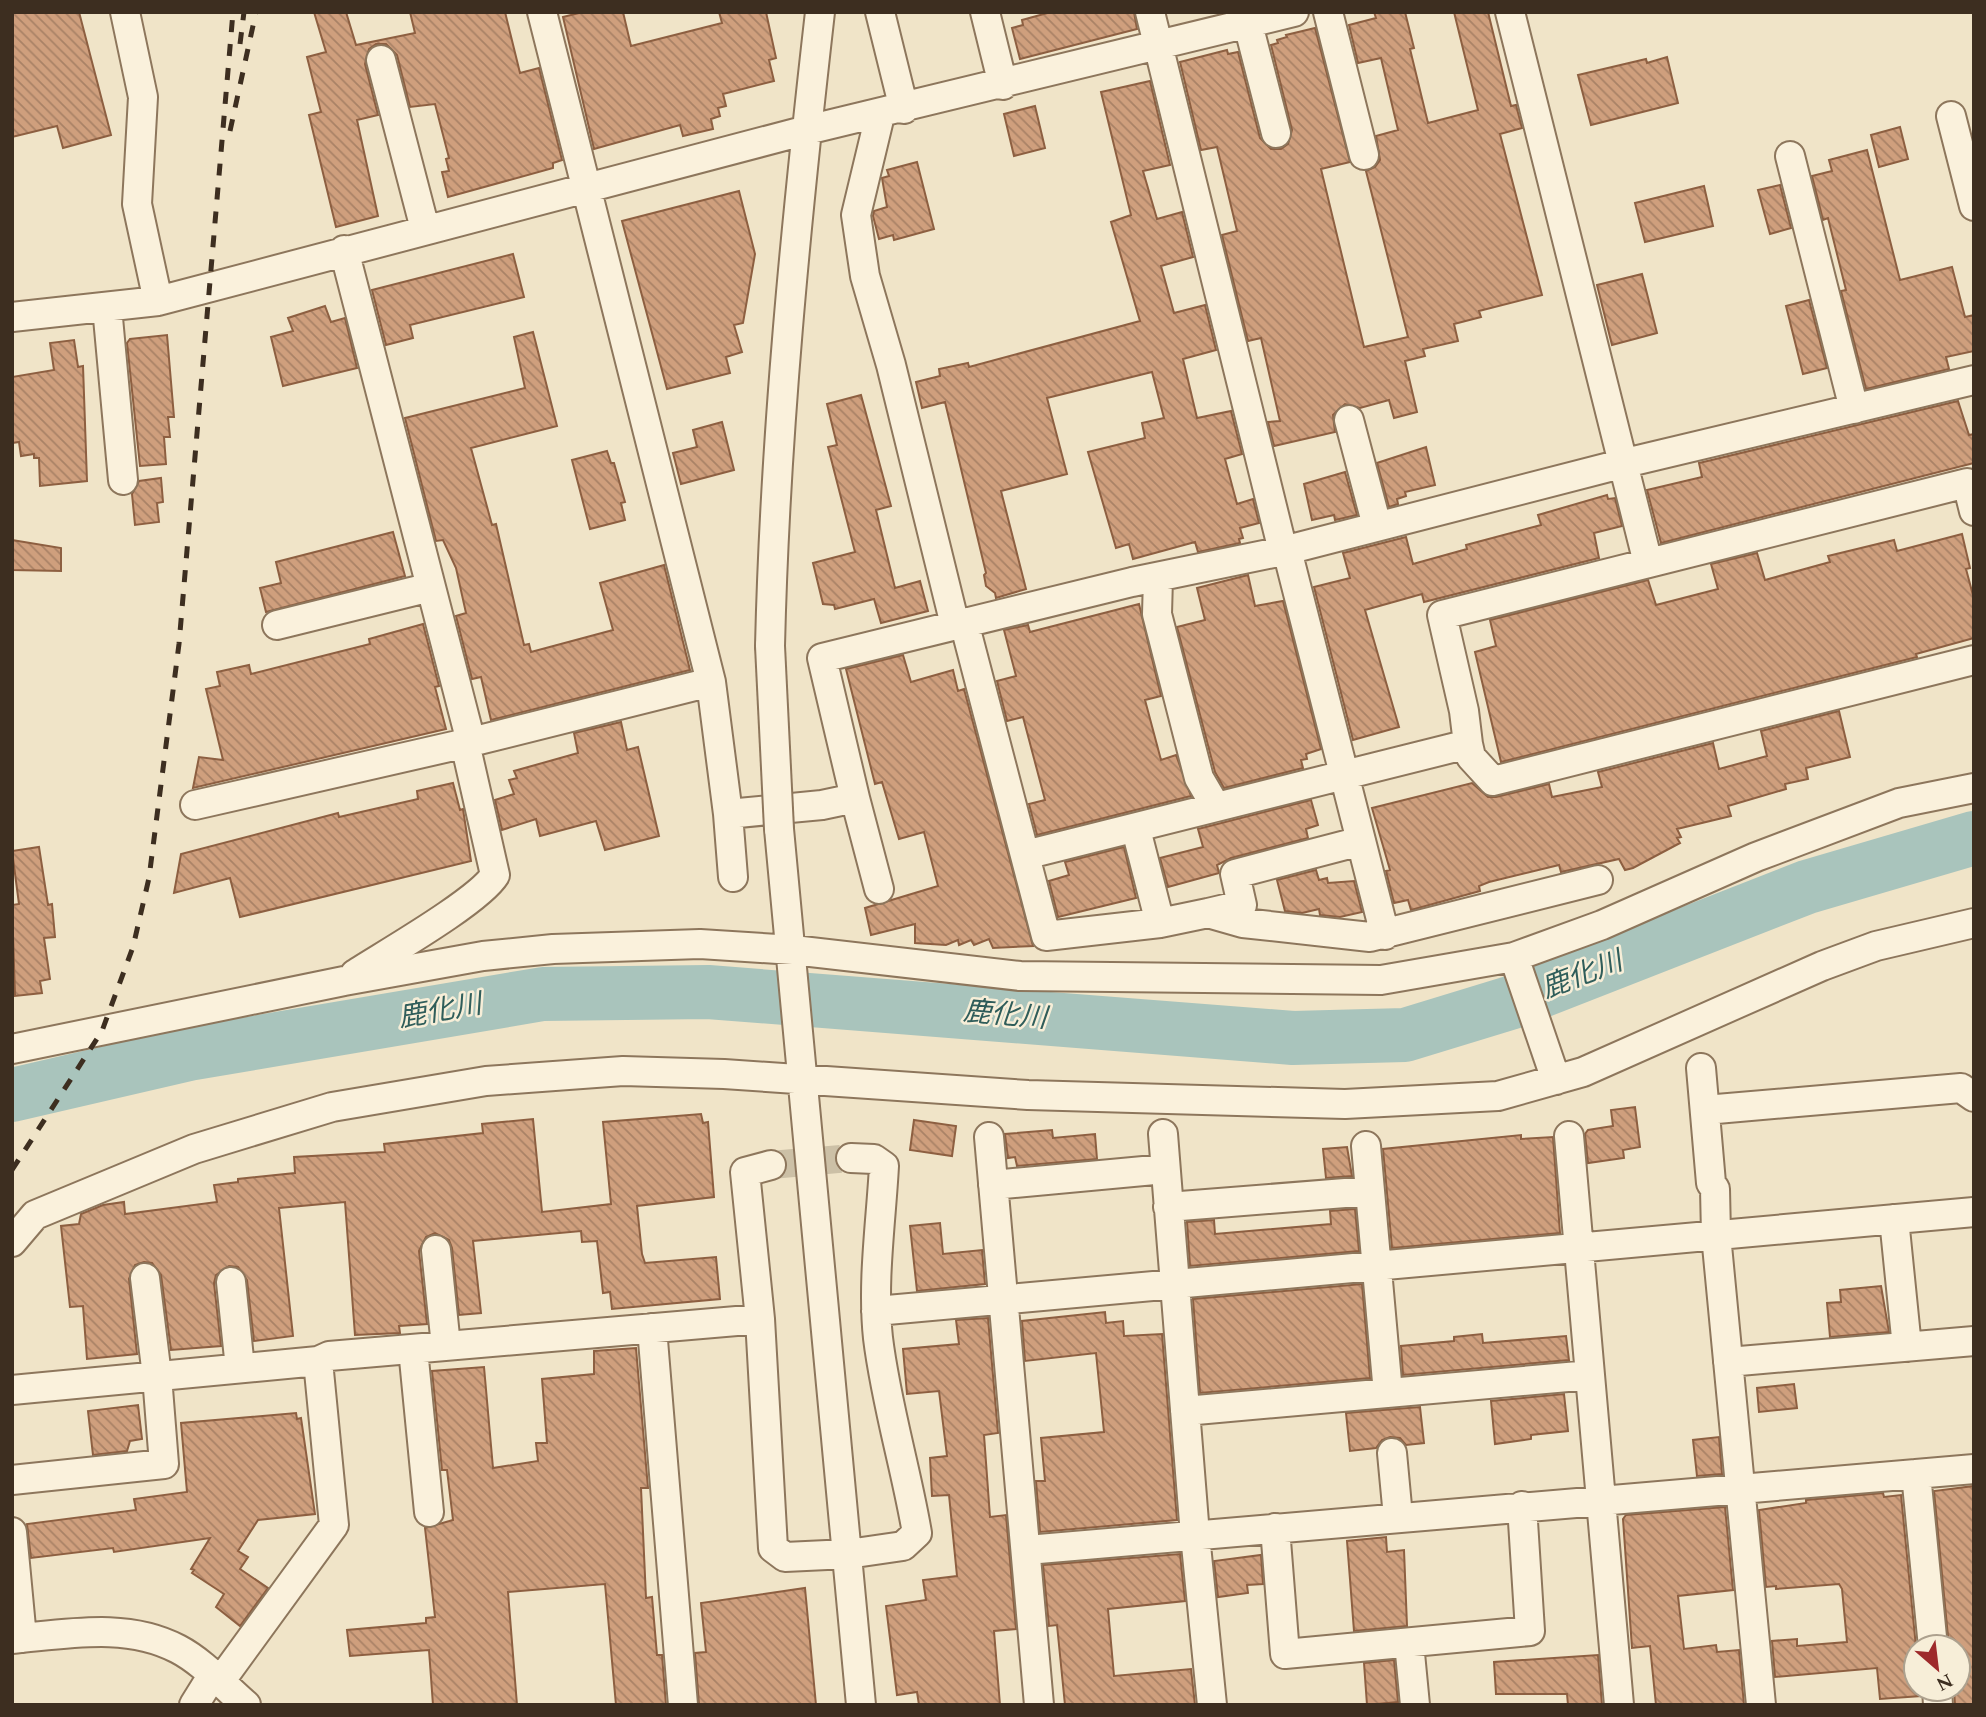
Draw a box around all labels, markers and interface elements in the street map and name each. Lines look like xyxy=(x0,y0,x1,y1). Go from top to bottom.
water label: 鹿化川 xyxy=(1535,939,1632,1010)
water label: 鹿化川 xyxy=(395,982,488,1039)
water label: 鹿化川 xyxy=(961,990,1052,1040)
north arrow xyxy=(1902,1633,1972,1703)
text: N xyxy=(1931,1665,1958,1698)

